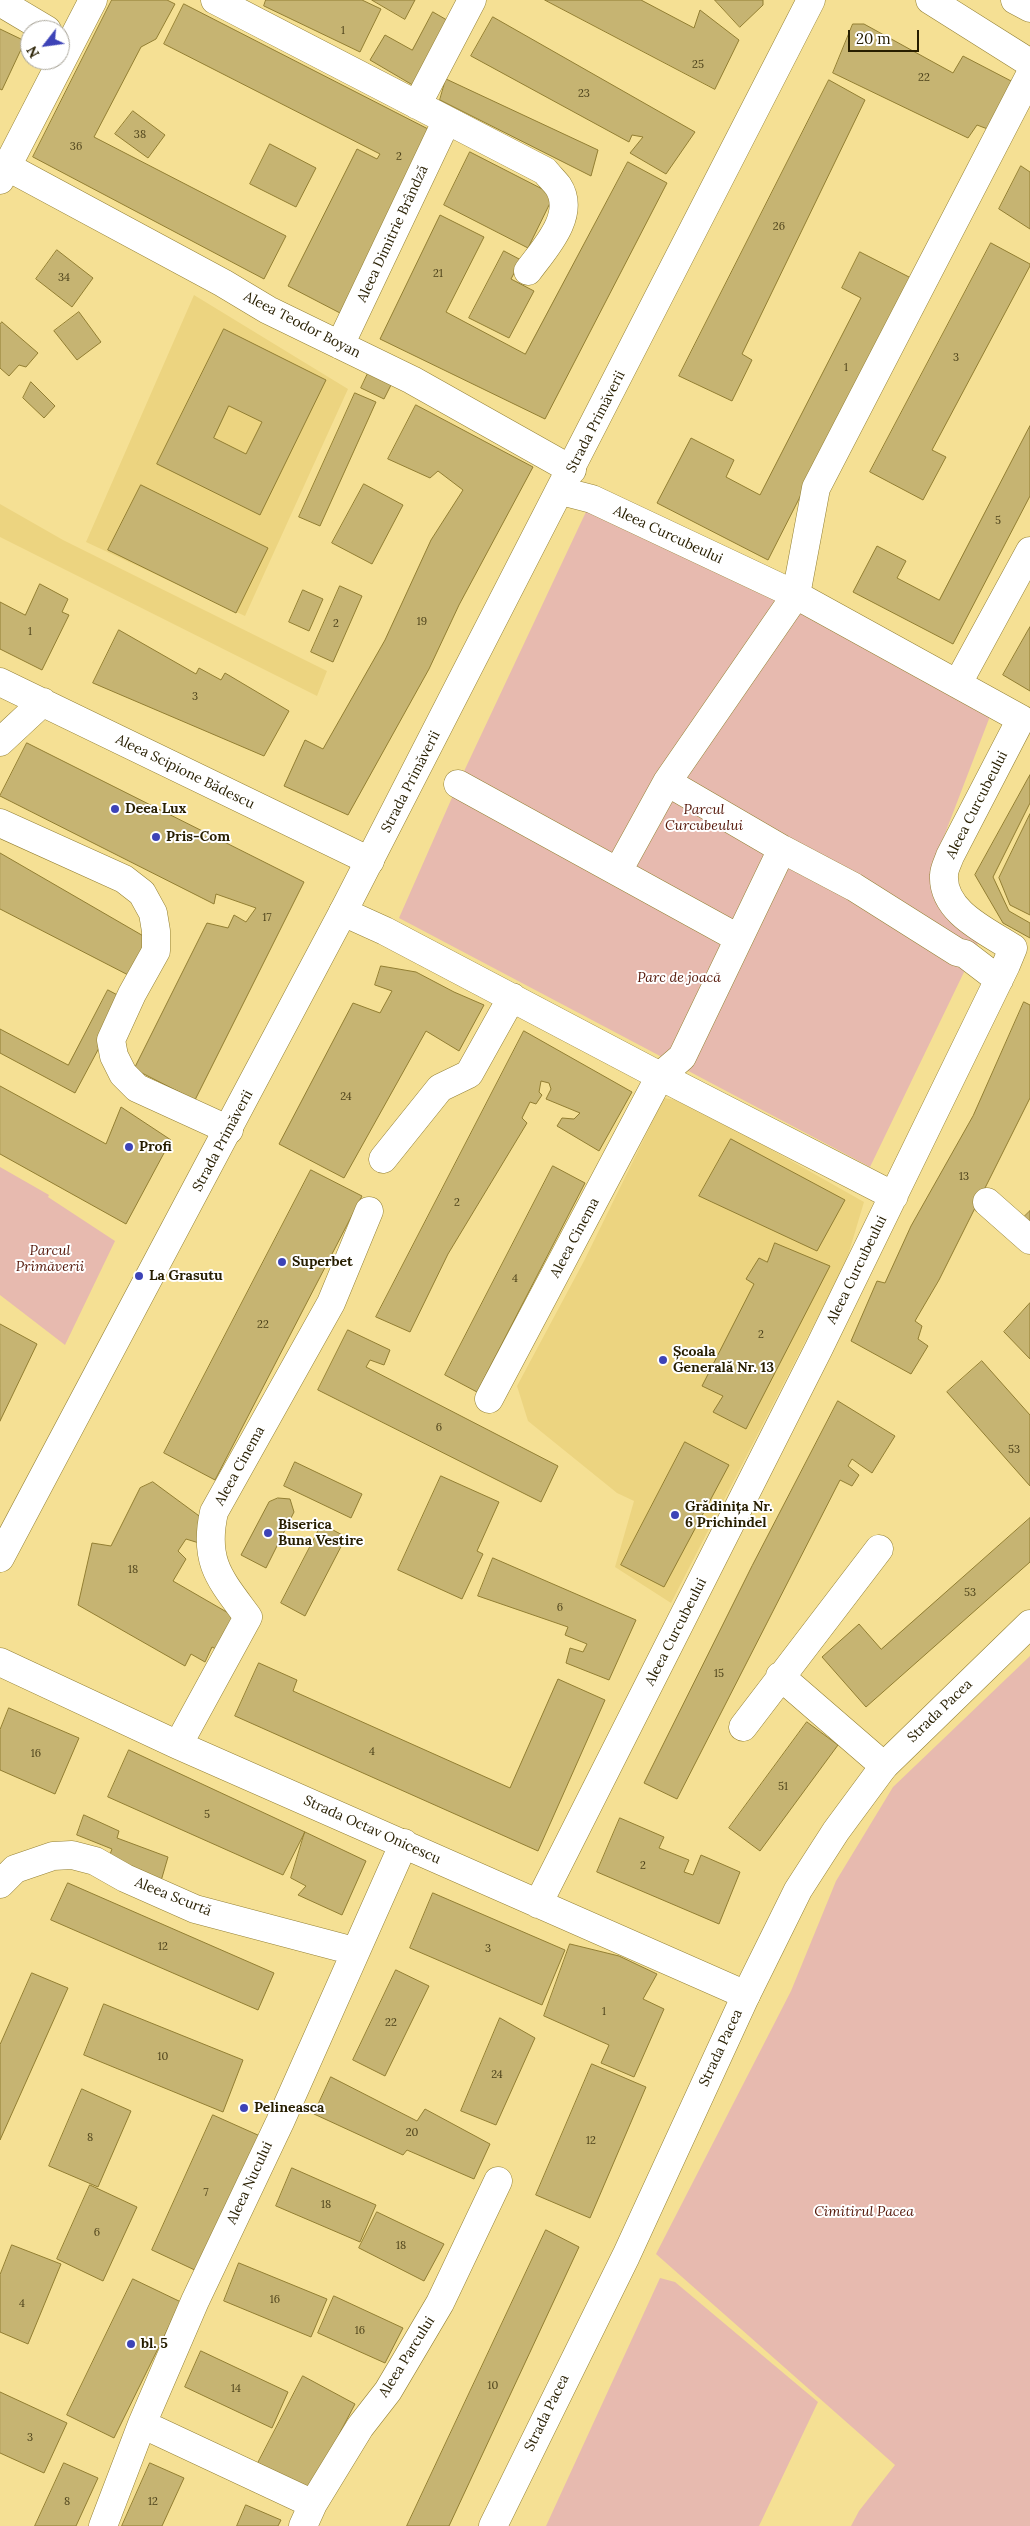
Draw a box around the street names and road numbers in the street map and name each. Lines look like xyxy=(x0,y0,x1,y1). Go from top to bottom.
street label: Aleea Dimitrie Brândză xyxy=(354,163,432,305)
street label: Aleea Teodor Boyan xyxy=(241,288,363,362)
street label: Strada Primăverii xyxy=(563,368,629,476)
street label: Aleea Curcubeului xyxy=(611,502,725,568)
street label: Strada Primăverii xyxy=(378,728,444,836)
street label: Aleea Scipione Bădescu xyxy=(113,731,257,813)
street label: Aleea Curcubeului xyxy=(943,748,1011,862)
street label: Strada Primăverii xyxy=(189,1087,257,1195)
street label: Aleea Cinema xyxy=(547,1195,603,1281)
street label: Aleea Curcubeului xyxy=(823,1213,891,1327)
street label: Aleea Cinema xyxy=(211,1423,269,1509)
street label: Aleea Curcubeului xyxy=(642,1575,710,1689)
street label: Strada Pacea xyxy=(904,1676,976,1746)
street label: Strada Octav Onicescu xyxy=(301,1792,443,1868)
street label: Aleea Scurtă xyxy=(132,1874,214,1920)
street label: Strada Pacea xyxy=(696,2007,746,2089)
street label: Aleea Nucului xyxy=(223,2139,277,2227)
street label: Aleea Parcului xyxy=(375,2314,439,2400)
street label: Strada Pacea xyxy=(521,2372,573,2454)

